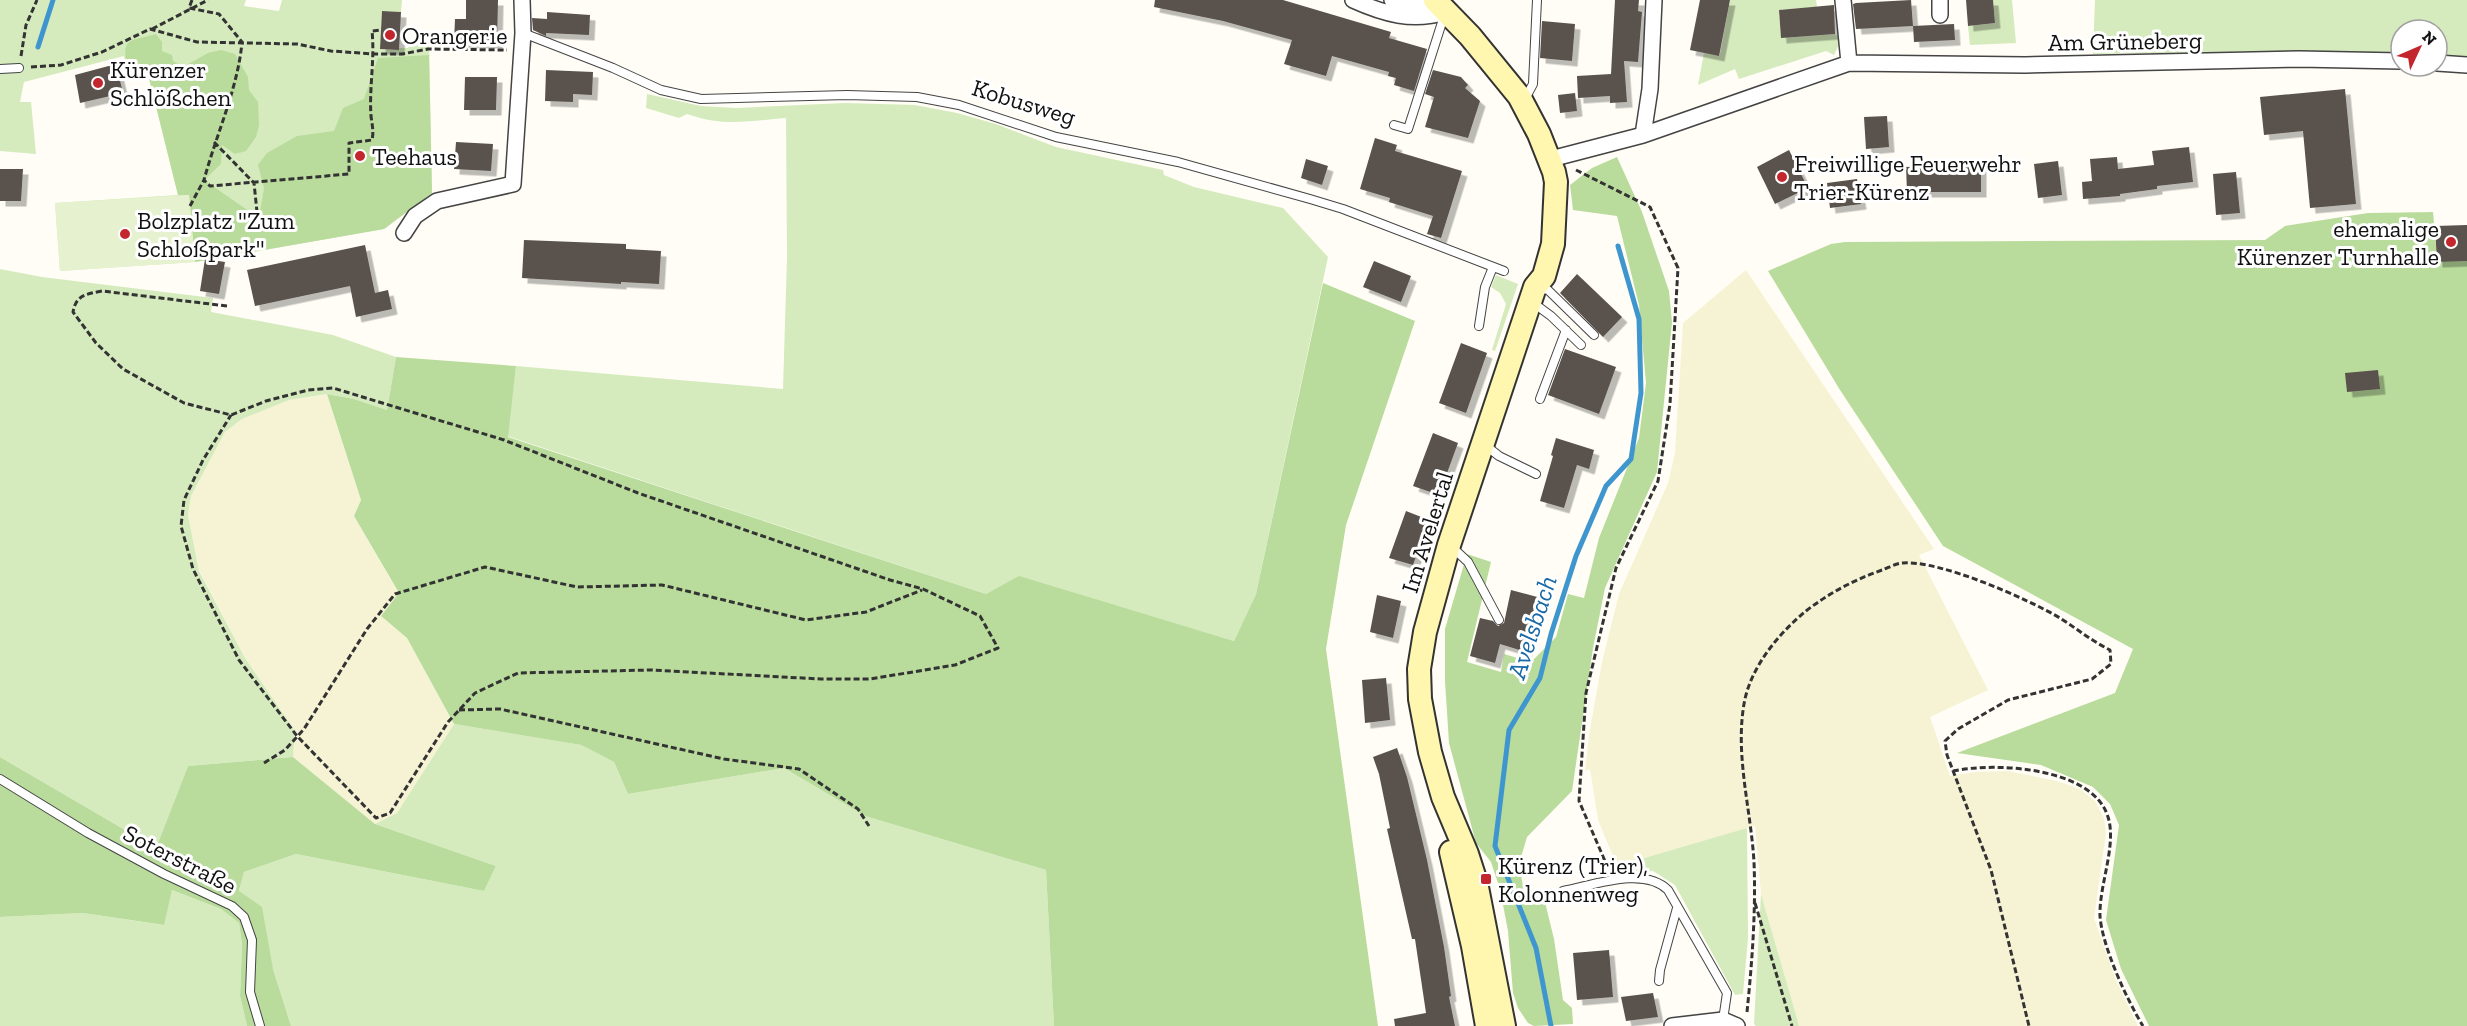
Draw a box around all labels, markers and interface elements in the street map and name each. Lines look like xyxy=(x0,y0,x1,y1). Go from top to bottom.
north arrow xyxy=(2389,18,2449,78)
place label: Orangerie xyxy=(402,21,507,50)
street label: Am Grüneberg xyxy=(2048,25,2202,57)
text: N xyxy=(2418,27,2440,49)
marker: Orangerie xyxy=(383,28,397,42)
place label: Kürenzer Schlößchen xyxy=(110,55,231,112)
street label: Kobusweg xyxy=(969,73,1079,131)
marker: Kürenzer Schlößchen xyxy=(91,76,105,90)
place label: Teehaus xyxy=(372,142,457,171)
marker: Teehaus xyxy=(353,149,367,163)
place label: Freiwillige Feuerwehr Trier-Kürenz xyxy=(1794,149,2022,206)
marker: Freiwillige Feuerwehr Trier-Kürenz xyxy=(1775,170,1789,184)
place label: Bolzplatz "Zum Schloßpark" xyxy=(137,206,295,263)
place label: ehemalige Kürenzer Turnhalle xyxy=(2237,214,2439,271)
marker: Bolzplatz "Zum Schloßpark" xyxy=(118,227,132,241)
marker: ehemalige Kürenzer Turnhalle xyxy=(2444,235,2458,249)
street label: Im Avelertal xyxy=(1395,468,1459,596)
water label: Avelsbach xyxy=(1500,571,1564,684)
street label: Soterstraße xyxy=(118,818,242,900)
place label: Kürenz (Trier), Kolonnenweg xyxy=(1498,851,1648,908)
marker: Kürenz (Trier), Kolonnenweg xyxy=(1479,872,1493,886)

